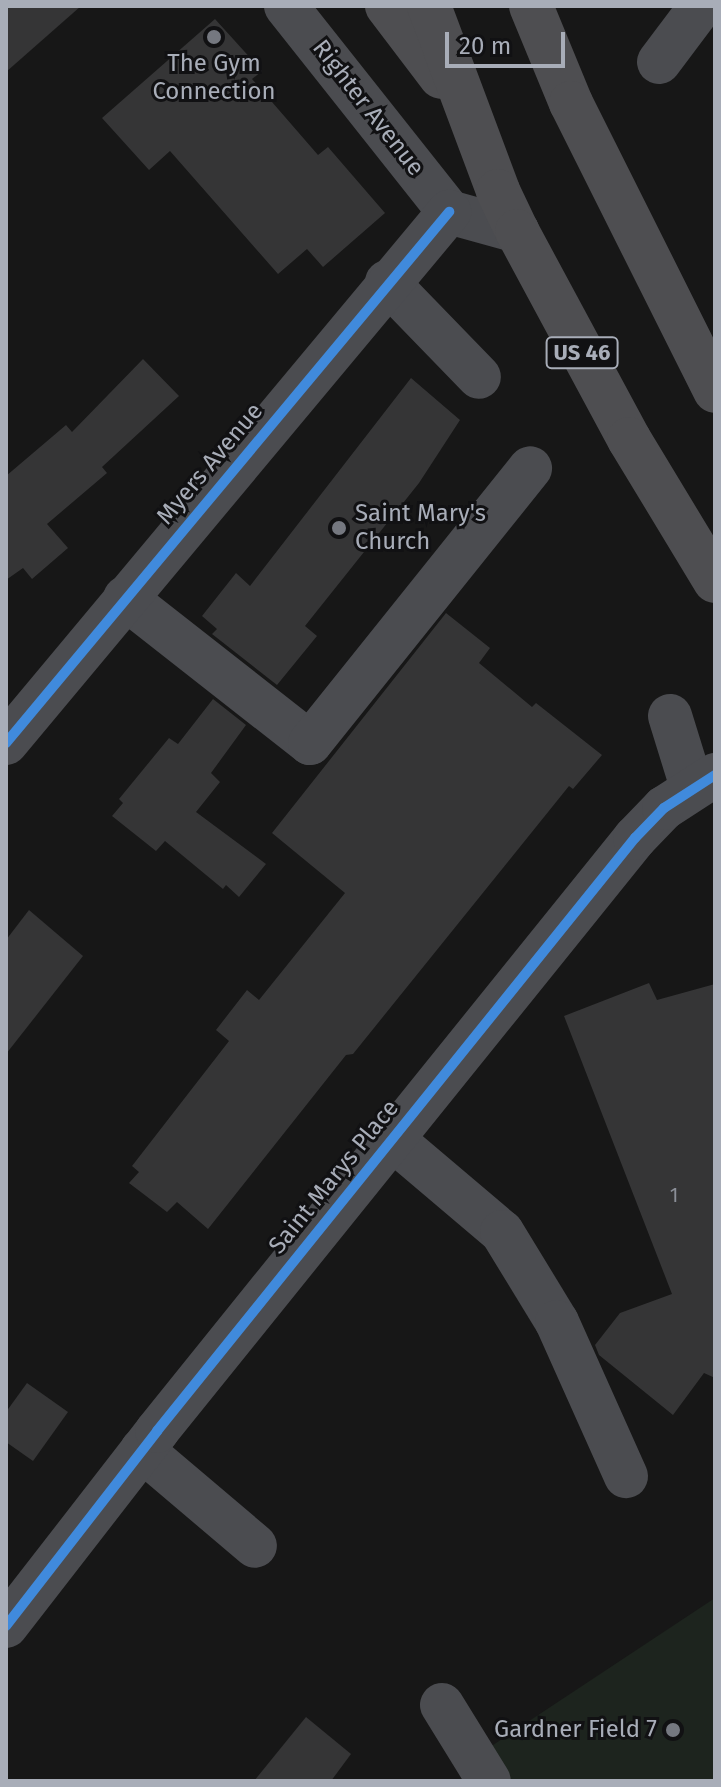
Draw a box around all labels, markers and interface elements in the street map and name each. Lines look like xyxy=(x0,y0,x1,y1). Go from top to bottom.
scale bar xyxy=(449,16,569,66)
marker: The Gym Connection xyxy=(205,28,223,46)
text: 20 m xyxy=(459,32,511,60)
street label: Righter Avenue xyxy=(306,34,430,182)
place label: The Gym Connection xyxy=(152,50,276,106)
road number: US 46 xyxy=(544,335,620,371)
street label: Myers Avenue xyxy=(151,397,269,531)
place label: Saint Mary's Church xyxy=(355,500,486,556)
marker: Saint Mary's Church xyxy=(330,519,348,537)
street label: Saint Marys Place xyxy=(263,1094,405,1260)
house number: 1 xyxy=(670,1183,678,1207)
place label: Gardner Field 7 xyxy=(494,1716,657,1744)
marker: Gardner Field 7 xyxy=(664,1721,682,1739)

